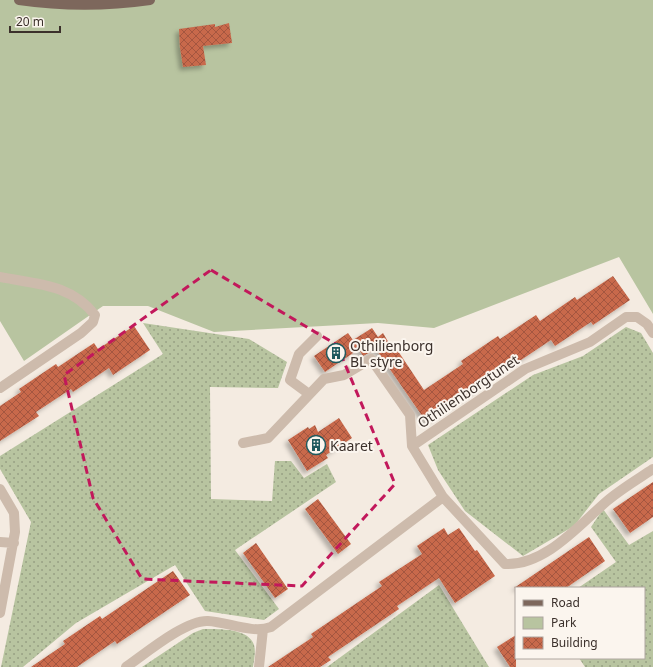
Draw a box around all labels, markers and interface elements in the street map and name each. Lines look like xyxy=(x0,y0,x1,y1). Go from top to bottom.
scale bar xyxy=(10,8,60,34)
text: 20 m xyxy=(16,13,44,30)
place label: Othilienborg BL styre xyxy=(350,336,433,371)
building icon: Othilienborg BL styre xyxy=(325,342,347,364)
street label: Othilienborgtunet xyxy=(413,350,523,432)
building icon: Kaaret xyxy=(305,434,327,456)
place label: Kaaret xyxy=(330,436,373,455)
legend xyxy=(515,587,645,659)
text: Road xyxy=(551,594,580,611)
text: Park xyxy=(551,614,577,631)
text: Building xyxy=(551,634,598,651)

